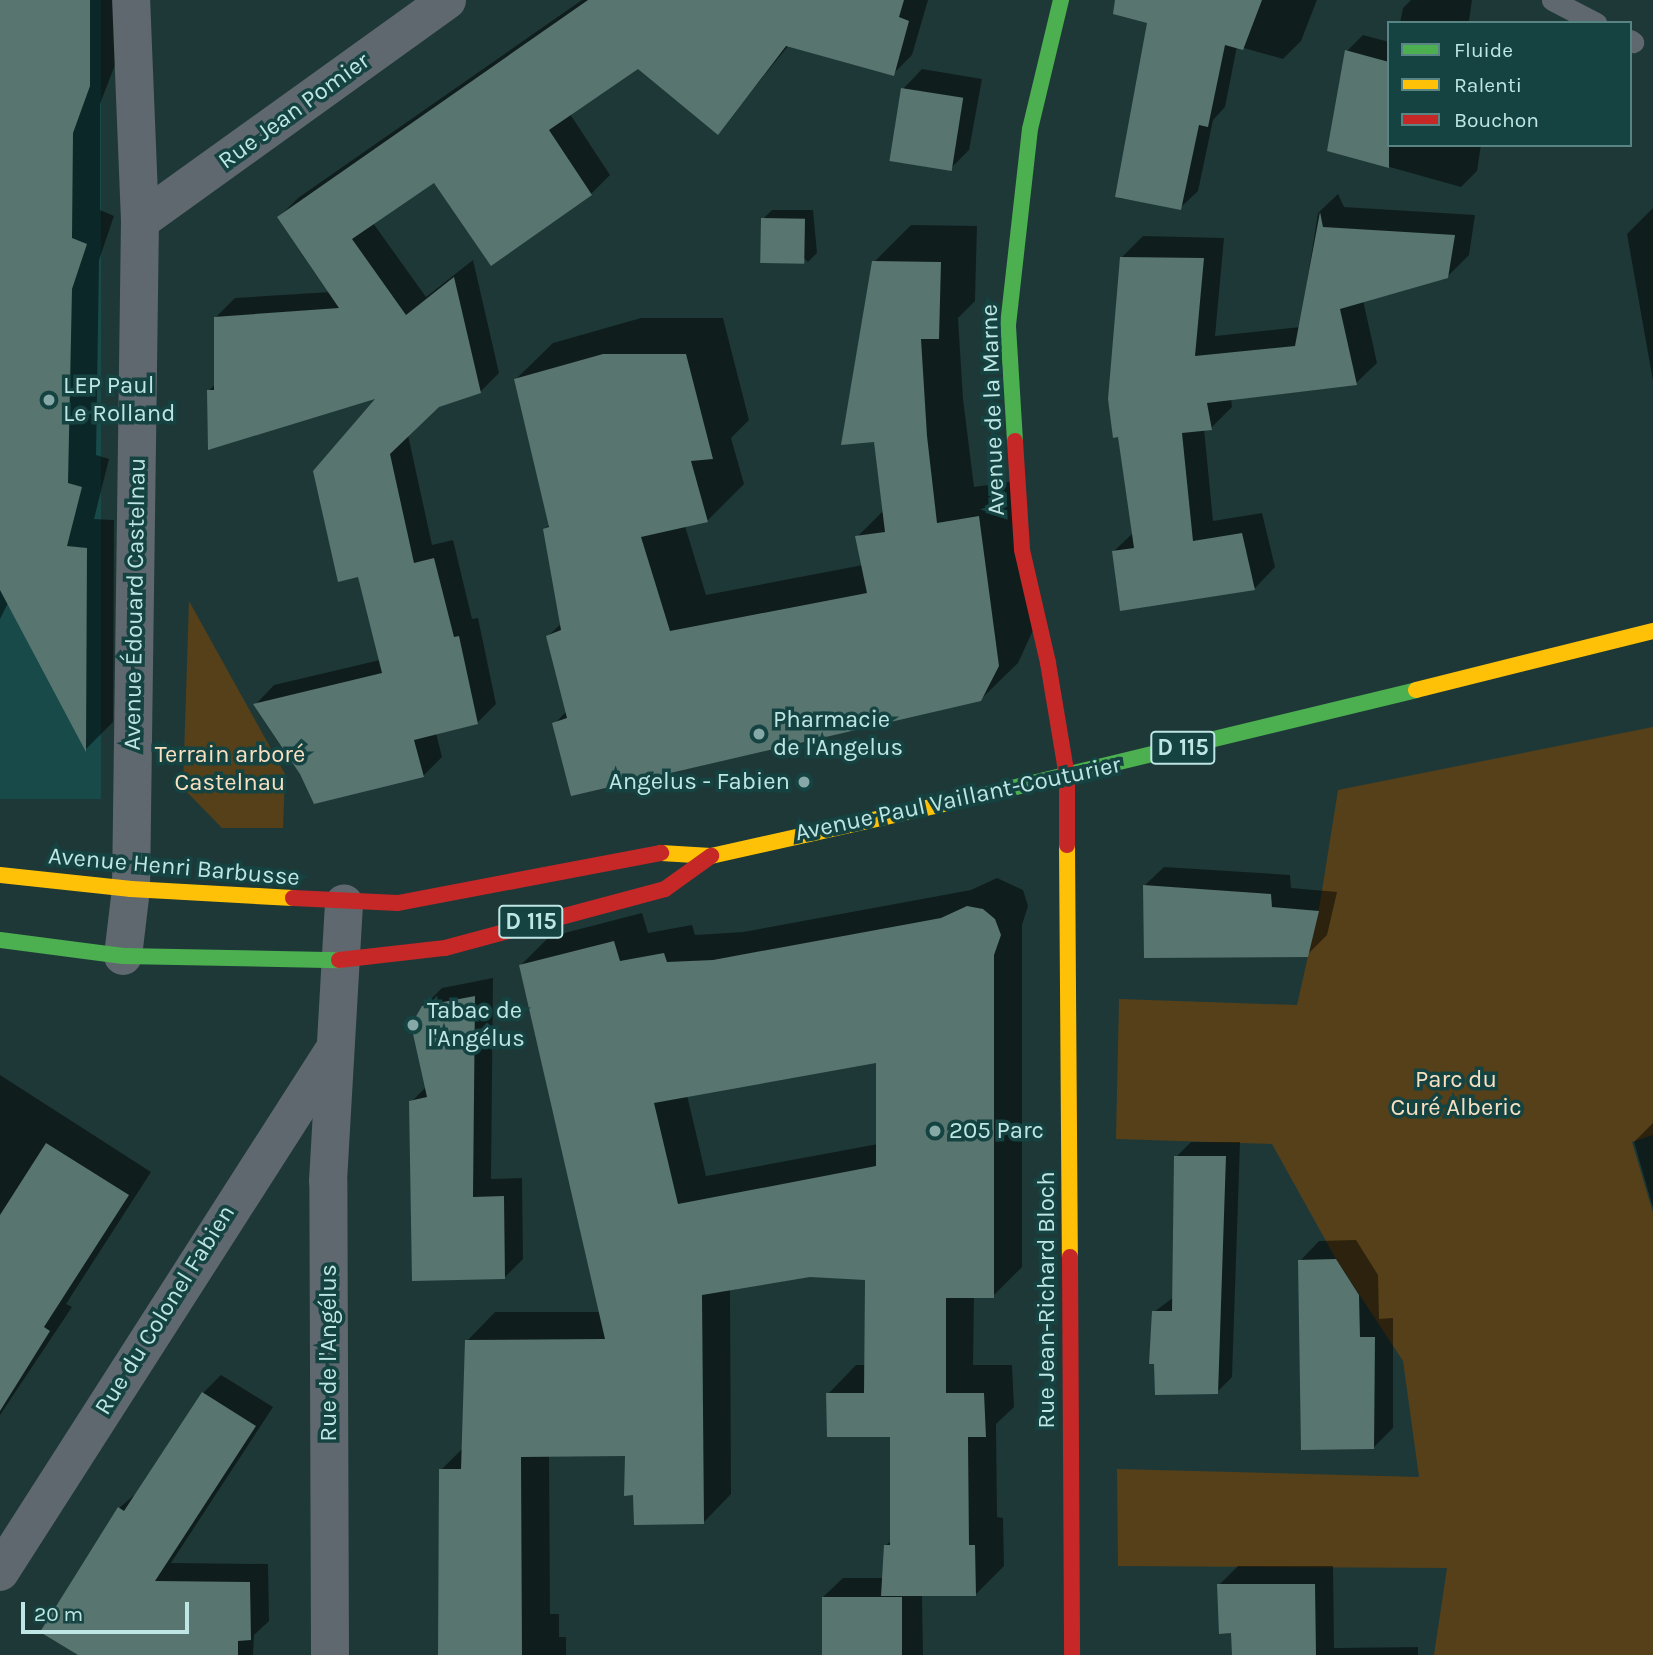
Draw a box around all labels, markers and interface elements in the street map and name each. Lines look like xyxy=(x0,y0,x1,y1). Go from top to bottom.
legend xyxy=(1387,21,1632,147)
text: Fluide xyxy=(1454,38,1513,62)
street label: Rue Jean Pomier xyxy=(213,47,375,175)
text: Ralenti xyxy=(1454,73,1522,97)
text: Bouchon xyxy=(1454,108,1539,132)
street label: Avenue de la Marne xyxy=(975,304,1011,516)
place label: LEP Paul Le Rolland xyxy=(63,372,175,428)
marker: LEP Paul Le Rolland xyxy=(41,392,57,408)
street label: Avenue Édouard Castelnau xyxy=(118,457,152,751)
place label: Pharmacie de l'Angelus xyxy=(773,706,903,762)
marker: Pharmacie de l'Angelus xyxy=(751,726,767,742)
road number: D 115 xyxy=(1150,728,1216,768)
park label: Terrain arboré Castelnau xyxy=(155,741,305,797)
street label: Avenue Paul Vaillant-Couturier xyxy=(792,750,1124,848)
place label: Angelus - Fabien xyxy=(609,768,790,796)
marker: Angelus - Fabien xyxy=(796,774,812,790)
street label: Avenue Henri Barbusse xyxy=(47,842,301,892)
road number: D 115 xyxy=(498,903,564,942)
place label: Tabac de l'Angélus xyxy=(427,997,525,1053)
marker: Tabac de l'Angélus xyxy=(405,1017,421,1033)
park label: Parc du Curé Alberic xyxy=(1390,1066,1522,1122)
place label: 205 Parc xyxy=(949,1117,1044,1145)
marker: 205 Parc xyxy=(927,1123,943,1139)
street label: Rue Jean-Richard Bloch xyxy=(1033,1171,1061,1429)
street label: Rue du Colonel Fabien xyxy=(89,1200,241,1420)
street label: Rue de l'Angélus xyxy=(315,1264,343,1442)
scale bar xyxy=(24,1588,192,1632)
text: 20 m xyxy=(34,1602,83,1626)

